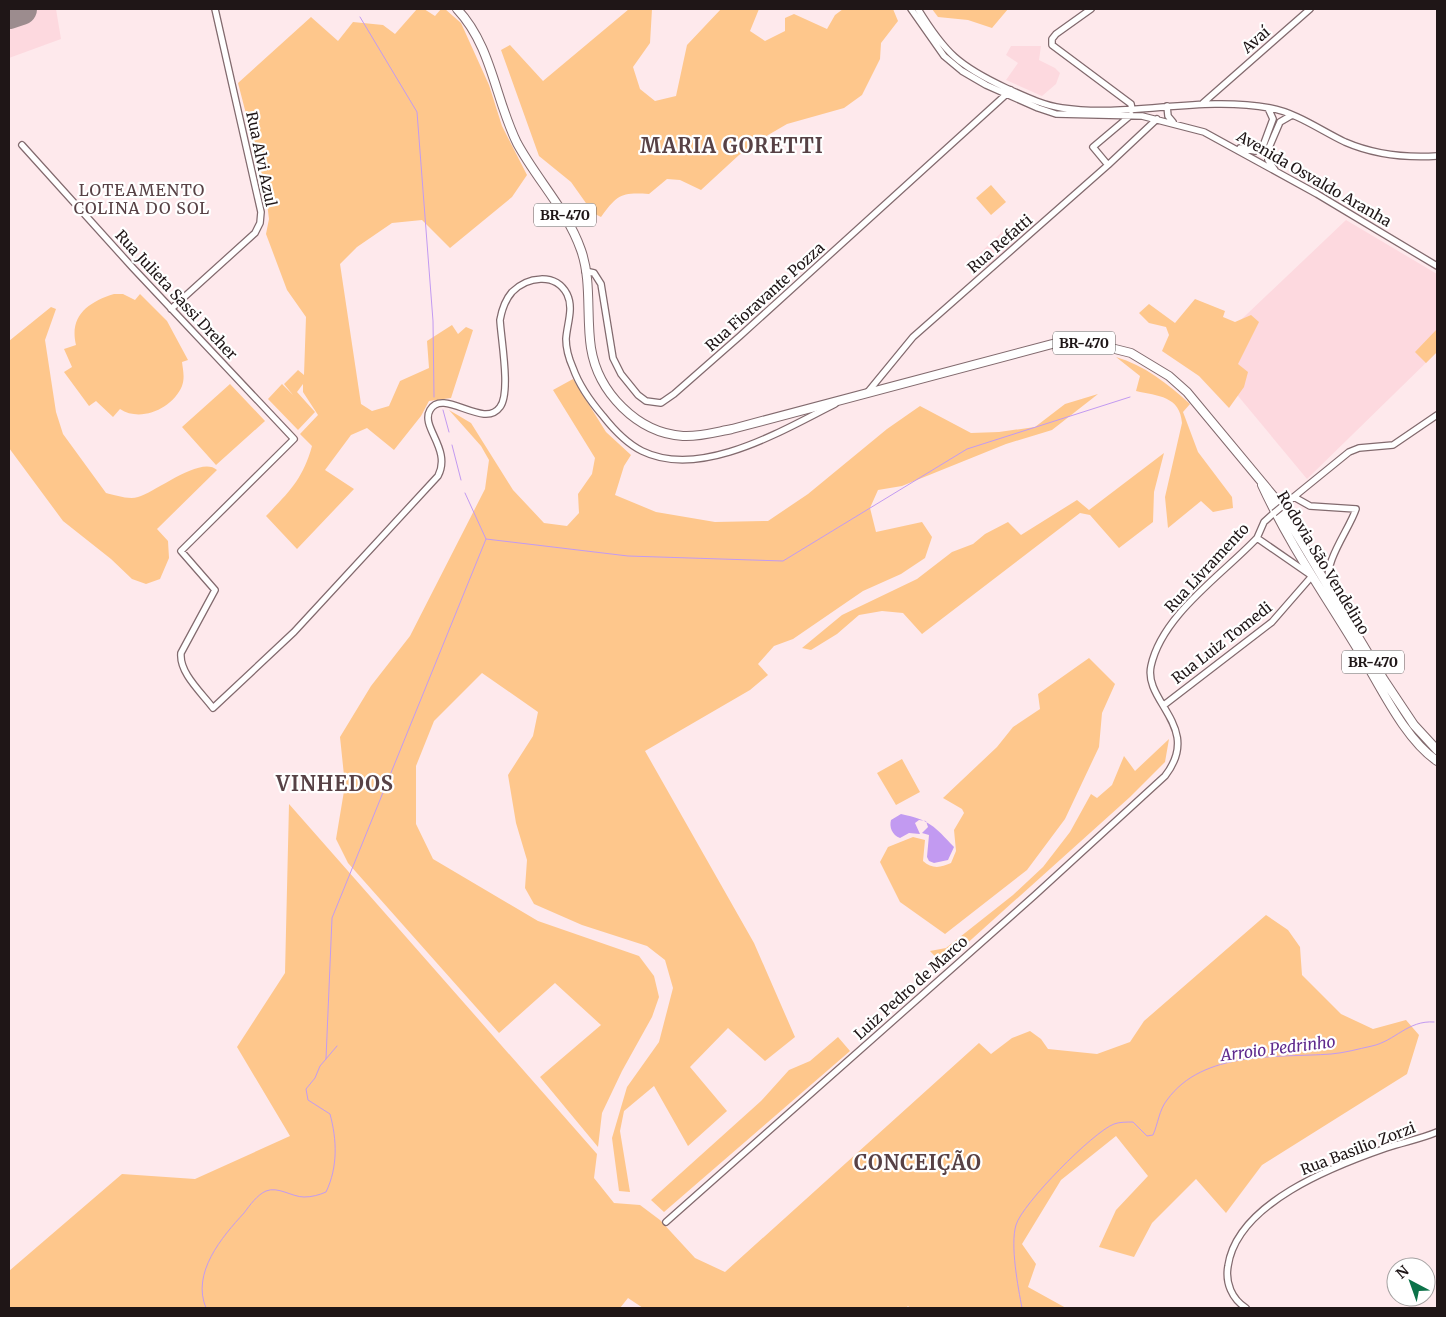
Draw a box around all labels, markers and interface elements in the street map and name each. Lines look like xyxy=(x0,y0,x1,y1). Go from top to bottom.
street label: Avaí xyxy=(1237,22,1274,58)
street label: Rua Alvi Azul xyxy=(242,110,281,208)
street label: Avenida Osvaldo Aranha xyxy=(1233,126,1395,231)
district label: MARIA GORETTI xyxy=(640,133,824,158)
district label: LOTEAMENTO COLINA DO SOL xyxy=(74,180,210,218)
road number: BR-470 xyxy=(534,204,596,226)
street label: Rua Refatti xyxy=(963,210,1036,277)
street label: Rua Julieta Sassi Dreher xyxy=(111,226,242,364)
street label: Rua Fioravante Pozza xyxy=(701,238,828,355)
road number: BR-470 xyxy=(1053,332,1115,354)
street label: Rodovia São Vendelino xyxy=(1273,488,1374,638)
street label: Rua Livramento xyxy=(1160,519,1253,616)
street label: Rua Luiz Tomedi xyxy=(1168,598,1276,688)
road number: BR-470 xyxy=(1342,650,1404,674)
district label: VINHEDOS xyxy=(275,771,394,796)
street label: Luiz Pedro de Marco xyxy=(850,932,971,1044)
water label: Arroio Pedrinho xyxy=(1218,1031,1336,1065)
street label: Rua Basilio Zorzi xyxy=(1298,1118,1418,1179)
district label: CONCEIÇÃO xyxy=(854,1150,982,1175)
north arrow xyxy=(1386,1257,1436,1307)
text: N xyxy=(1392,1262,1413,1283)

